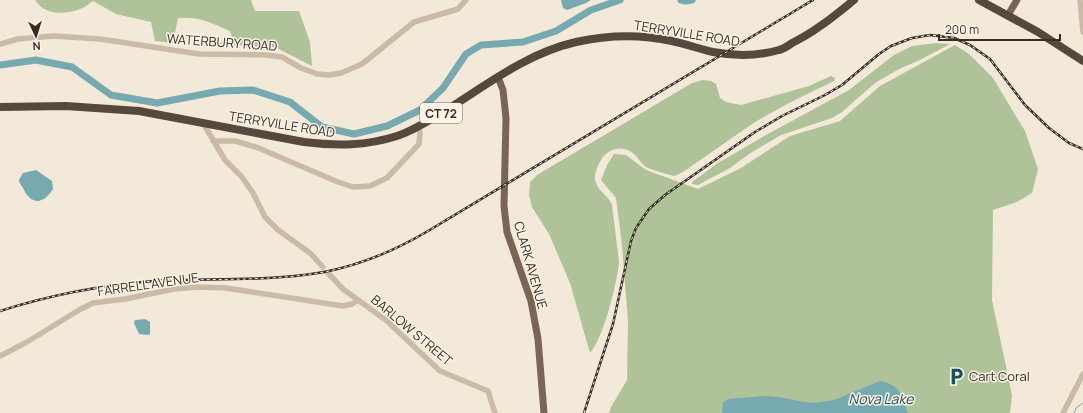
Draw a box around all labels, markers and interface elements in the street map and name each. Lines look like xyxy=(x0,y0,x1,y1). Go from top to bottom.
north arrow xyxy=(16,16,56,56)
street label: TERRYVILLE ROAD xyxy=(633,16,742,50)
scale bar xyxy=(939,16,1060,42)
text: 200 m xyxy=(945,21,979,38)
street label: WATERBURY ROAD xyxy=(166,29,278,55)
text: N xyxy=(32,39,41,54)
road number: CT 72 xyxy=(420,103,462,123)
street label: TERRYVILLE ROAD xyxy=(228,107,337,141)
street label: CLARK AVENUE xyxy=(510,219,552,311)
street label: FARRELL AVENUE xyxy=(96,268,200,300)
street label: BARLOW STREET xyxy=(367,291,457,370)
parking icon: Cart Coral xyxy=(946,366,966,386)
place label: Cart Coral xyxy=(969,367,1030,385)
water label: Nova Lake xyxy=(849,389,914,408)

